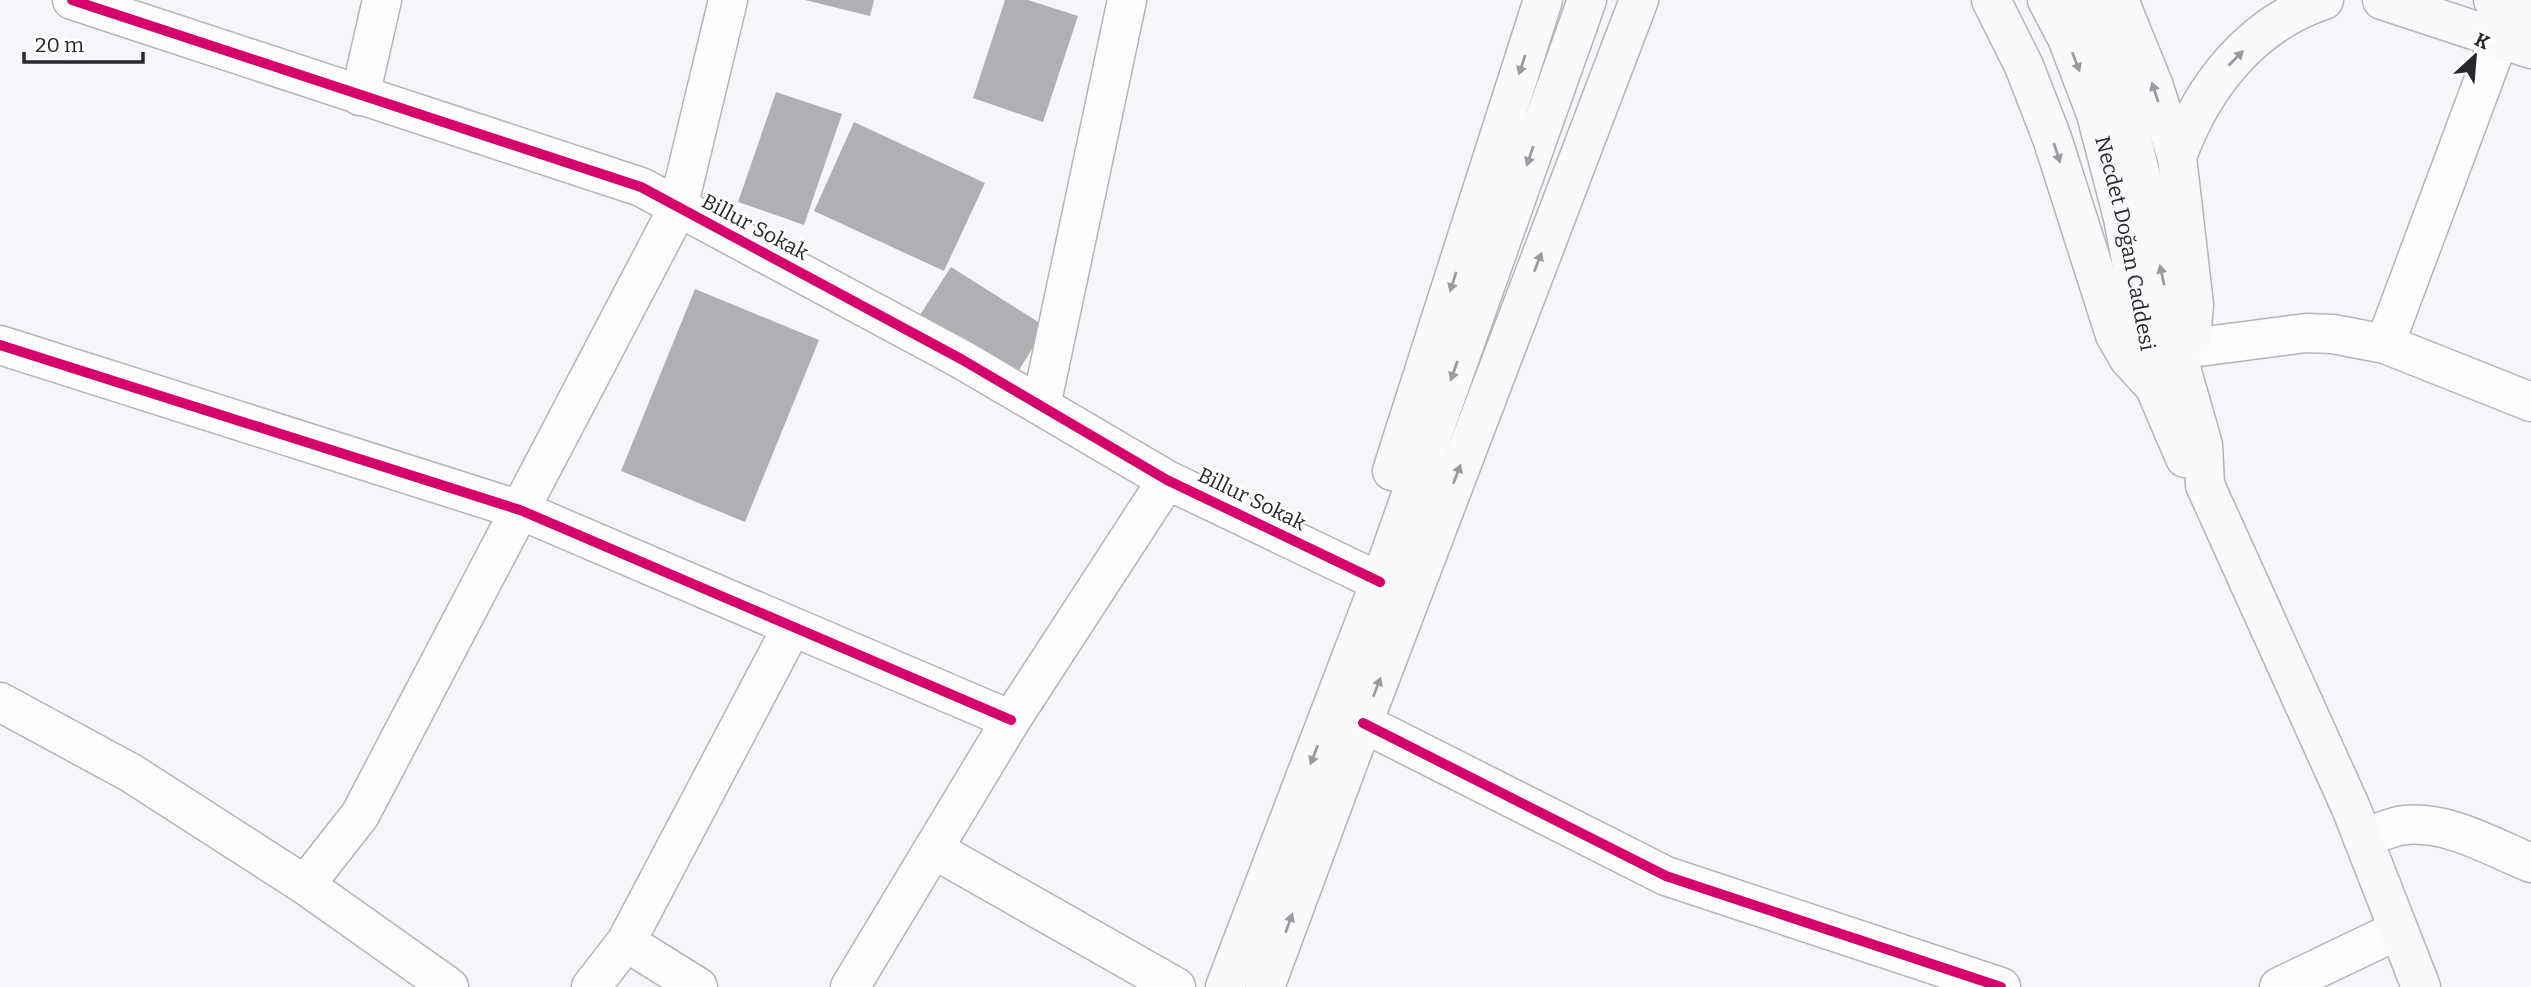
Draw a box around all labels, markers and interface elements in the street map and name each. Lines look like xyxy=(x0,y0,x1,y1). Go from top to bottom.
scale bar xyxy=(24,21,144,65)
north arrow xyxy=(2440,21,2510,91)
text: K xyxy=(2471,28,2494,55)
text: 20 m xyxy=(35,32,84,58)
one-way arrow xyxy=(2228,49,2245,66)
one-way arrow xyxy=(2070,51,2081,72)
one-way arrow xyxy=(1516,55,1527,76)
one-way arrow xyxy=(2149,81,2160,102)
street label: Necdet Doğan Caddesi xyxy=(2089,133,2161,353)
one-way arrow xyxy=(2052,142,2062,163)
one-way arrow xyxy=(1524,146,1535,167)
street label: Billur Sokak xyxy=(697,188,813,266)
one-way arrow xyxy=(1533,251,1544,272)
one-way arrow xyxy=(2156,264,2167,286)
one-way arrow xyxy=(1447,271,1457,292)
one-way arrow xyxy=(1449,360,1460,381)
street label: Billur Sokak xyxy=(1194,462,1310,536)
one-way arrow xyxy=(1452,464,1463,485)
one-way arrow xyxy=(1371,676,1382,697)
one-way arrow xyxy=(1308,745,1319,766)
one-way arrow xyxy=(1283,912,1294,933)

